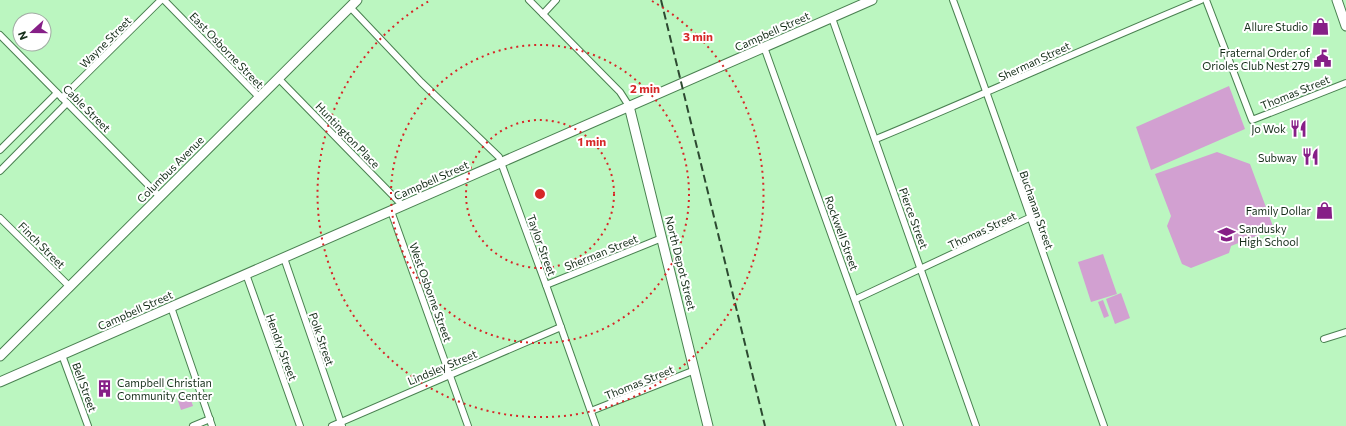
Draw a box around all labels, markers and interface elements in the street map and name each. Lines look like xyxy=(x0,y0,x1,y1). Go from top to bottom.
street label: Campbell Street xyxy=(733,8,812,53)
street label: East Osborne Street xyxy=(187,9,267,91)
north arrow xyxy=(12,12,52,52)
street label: Wayne Street xyxy=(77,13,134,70)
shop icon: Allure Studio xyxy=(1311,16,1331,36)
place label: Allure Studio xyxy=(1244,20,1308,33)
text: 3 min xyxy=(683,29,713,43)
text: N xyxy=(15,30,30,42)
street label: Sherman Street xyxy=(996,38,1072,83)
place label: Fraternal Order of Orioles Club Nest 279 xyxy=(1202,46,1311,72)
public building icon: Fraternal Order of Orioles Club Nest 279 xyxy=(1313,48,1333,68)
street label: Thomas Street xyxy=(1258,72,1332,112)
text: 2 min xyxy=(630,81,660,95)
street label: Cable Street xyxy=(61,82,114,135)
street label: Huntington Place xyxy=(313,99,383,171)
restaurant icon: Jo Wok xyxy=(1289,118,1309,138)
place label: Jo Wok xyxy=(1251,122,1286,136)
street label: Columbus Avenue xyxy=(134,133,206,205)
text: 1 min xyxy=(578,134,606,148)
restaurant icon: Subway xyxy=(1300,147,1320,167)
place label: Subway xyxy=(1258,151,1297,164)
street label: Campbell Street xyxy=(392,157,471,202)
street label: Buchanan Street xyxy=(1017,169,1057,251)
street label: Pierce Street xyxy=(897,186,931,251)
centre of rings xyxy=(533,187,547,201)
street label: Rockwell Street xyxy=(823,194,862,272)
shop icon: Family Dollar xyxy=(1314,200,1334,220)
place label: Family Dollar xyxy=(1246,204,1312,217)
street label: Thomas Street xyxy=(946,208,1018,251)
street label: Taylor Street xyxy=(525,213,559,278)
street label: North Depot Street xyxy=(663,214,699,312)
street label: Finch Street xyxy=(16,219,68,271)
place label: Sandusky High School xyxy=(1239,222,1299,248)
school or university icon: Sandusky High School xyxy=(1216,224,1236,244)
street label: Sherman Street xyxy=(562,231,640,273)
street label: West Osborne Street xyxy=(407,241,455,344)
street label: Campbell Street xyxy=(96,287,175,332)
street label: Polk Street xyxy=(307,311,337,368)
street label: Hendry Street xyxy=(264,312,300,383)
street label: Lindsley Street xyxy=(405,346,479,387)
street label: Bell Street xyxy=(70,360,100,414)
street label: Thomas Street xyxy=(602,362,676,402)
place label: Campbell Christian Community Center xyxy=(117,376,213,402)
building icon: Campbell Christian Community Center xyxy=(94,378,114,398)

